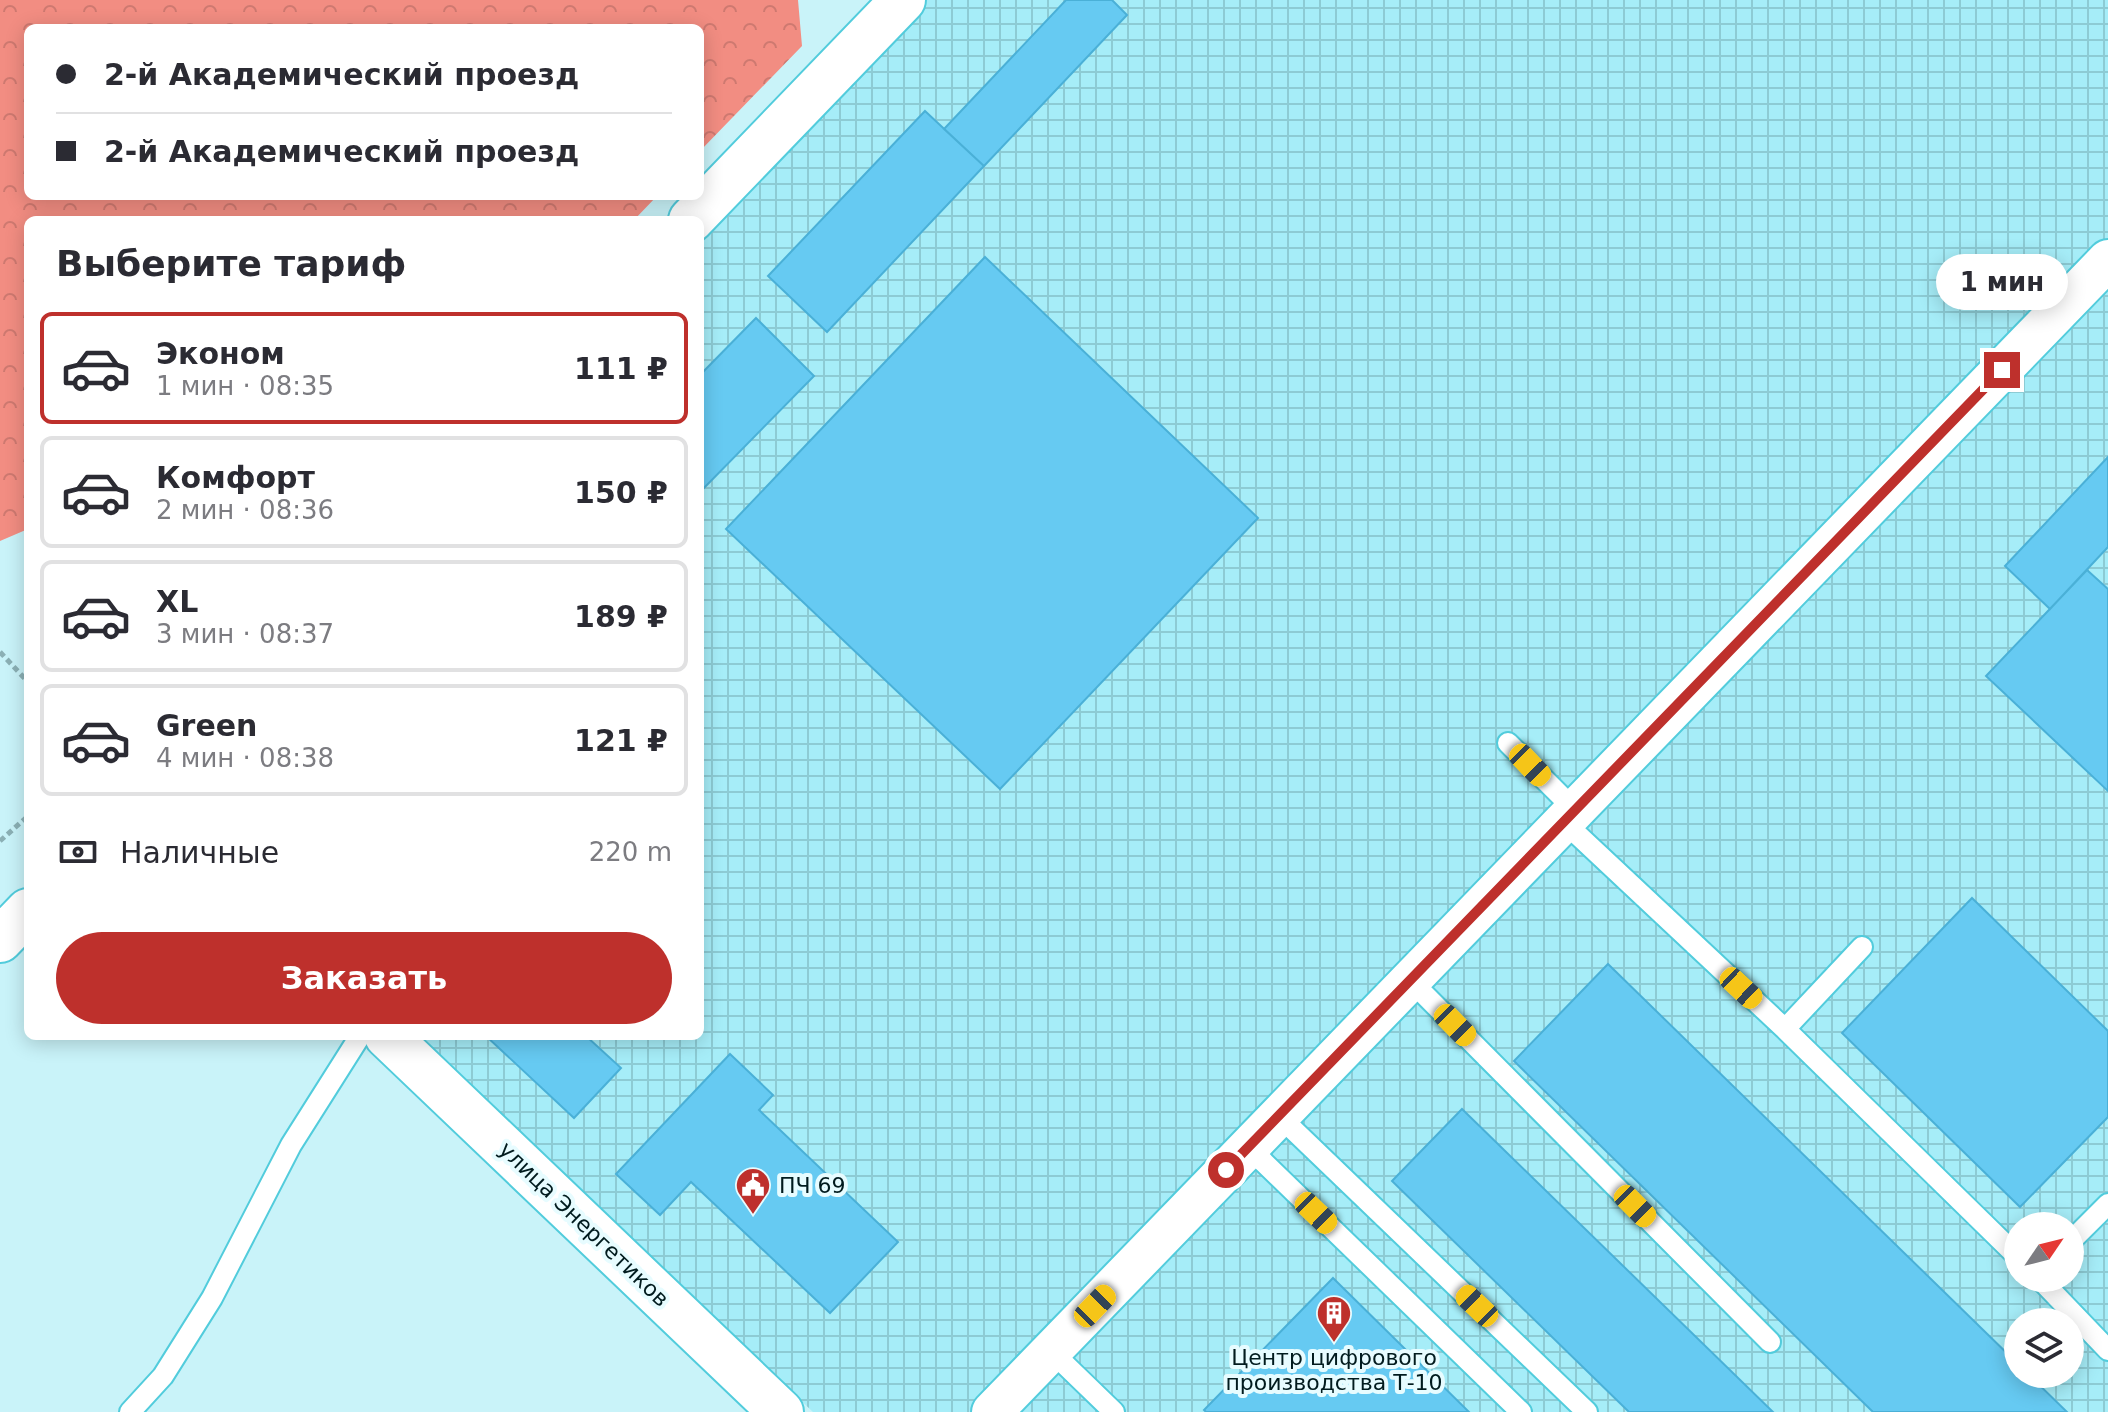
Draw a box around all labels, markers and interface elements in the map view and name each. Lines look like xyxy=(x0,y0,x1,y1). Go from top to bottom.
text: 2-й Академический проезд xyxy=(104,57,579,92)
text: 2-й Академический проезд xyxy=(104,134,579,169)
text: Выберите тариф xyxy=(56,243,406,284)
callout: 1 мин xyxy=(1936,254,2068,310)
text: 1 мин xyxy=(1960,267,2044,297)
icon: car xyxy=(60,332,132,404)
text: Эконом xyxy=(156,336,285,371)
text: 111 ₽ xyxy=(574,351,668,386)
route end xyxy=(1984,352,2020,388)
text: 1 мин · 08:35 xyxy=(156,371,334,401)
icon: car xyxy=(60,456,132,528)
text: Комфорт xyxy=(156,460,315,495)
text: 150 ₽ xyxy=(574,475,668,510)
text: 2 мин · 08:36 xyxy=(156,495,334,525)
icon: car xyxy=(60,580,132,652)
text: XL xyxy=(156,584,198,619)
text: 189 ₽ xyxy=(574,599,668,634)
text: 3 мин · 08:37 xyxy=(156,619,334,649)
icon: car xyxy=(60,704,132,776)
text: Green xyxy=(156,708,257,743)
text: 121 ₽ xyxy=(574,723,668,758)
car xyxy=(1505,739,1555,791)
text: 4 мин · 08:38 xyxy=(156,743,334,773)
icon: cash xyxy=(56,830,100,874)
text: Наличные xyxy=(120,835,279,870)
text: 220 m xyxy=(589,837,672,867)
button: Заказать xyxy=(56,932,672,1024)
car xyxy=(1715,963,1767,1013)
car xyxy=(1430,1000,1480,1050)
street label: улица Энергетиков xyxy=(494,1137,674,1311)
route start xyxy=(1208,1152,1244,1188)
public building icon: ПЧ 69 xyxy=(734,1166,772,1216)
place label: ПЧ 69 xyxy=(779,1173,846,1198)
car xyxy=(1610,1181,1660,1231)
car xyxy=(1290,1188,1342,1238)
north arrow xyxy=(2004,1212,2084,1292)
map controls xyxy=(2004,1212,2084,1388)
car xyxy=(1070,1280,1120,1332)
car xyxy=(1451,1281,1503,1331)
building icon: Центр цифрового производства Т-10 xyxy=(1315,1294,1353,1344)
button: layers xyxy=(2004,1308,2084,1388)
place label: Центр цифрового производства Т-10 xyxy=(1225,1345,1443,1395)

